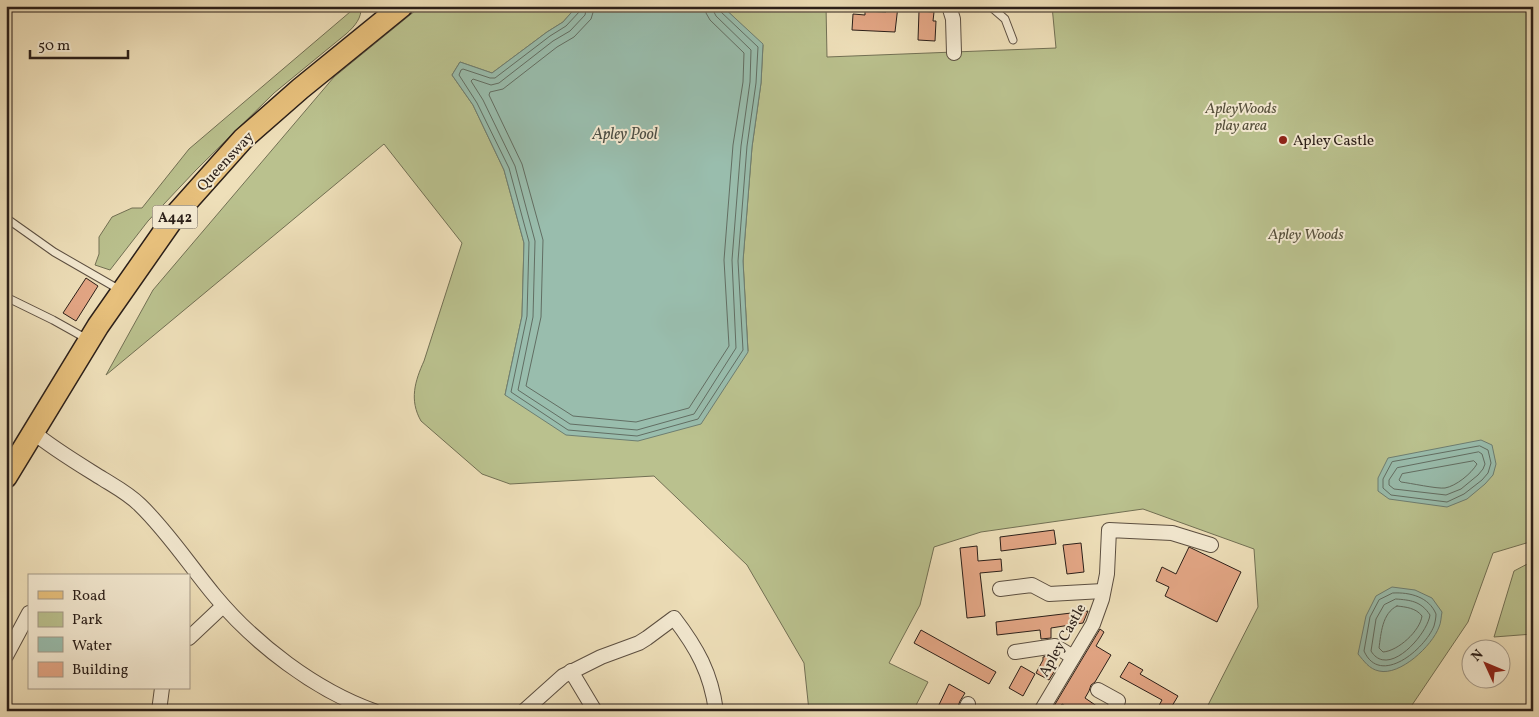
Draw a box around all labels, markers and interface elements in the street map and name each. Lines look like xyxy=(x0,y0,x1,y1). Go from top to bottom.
scale bar xyxy=(30,28,128,60)
text: 50 m xyxy=(38,36,70,57)
park label: ApleyWoods play area xyxy=(1204,99,1277,137)
water label: Apley Pool xyxy=(591,124,658,146)
street label: Queensway xyxy=(193,127,260,197)
place label: Apley Castle xyxy=(1293,131,1374,152)
marker: Apley Castle xyxy=(1277,134,1289,146)
road number: A442 xyxy=(152,206,198,228)
park label: Apley Woods xyxy=(1267,225,1344,246)
legend xyxy=(28,574,190,690)
text: Road xyxy=(72,586,106,607)
street label: Apley Castle xyxy=(1034,600,1092,681)
text: Park xyxy=(72,610,103,631)
text: Water xyxy=(72,636,112,657)
north arrow xyxy=(1462,640,1512,690)
text: N xyxy=(1467,646,1488,666)
text: Building xyxy=(72,660,129,681)

